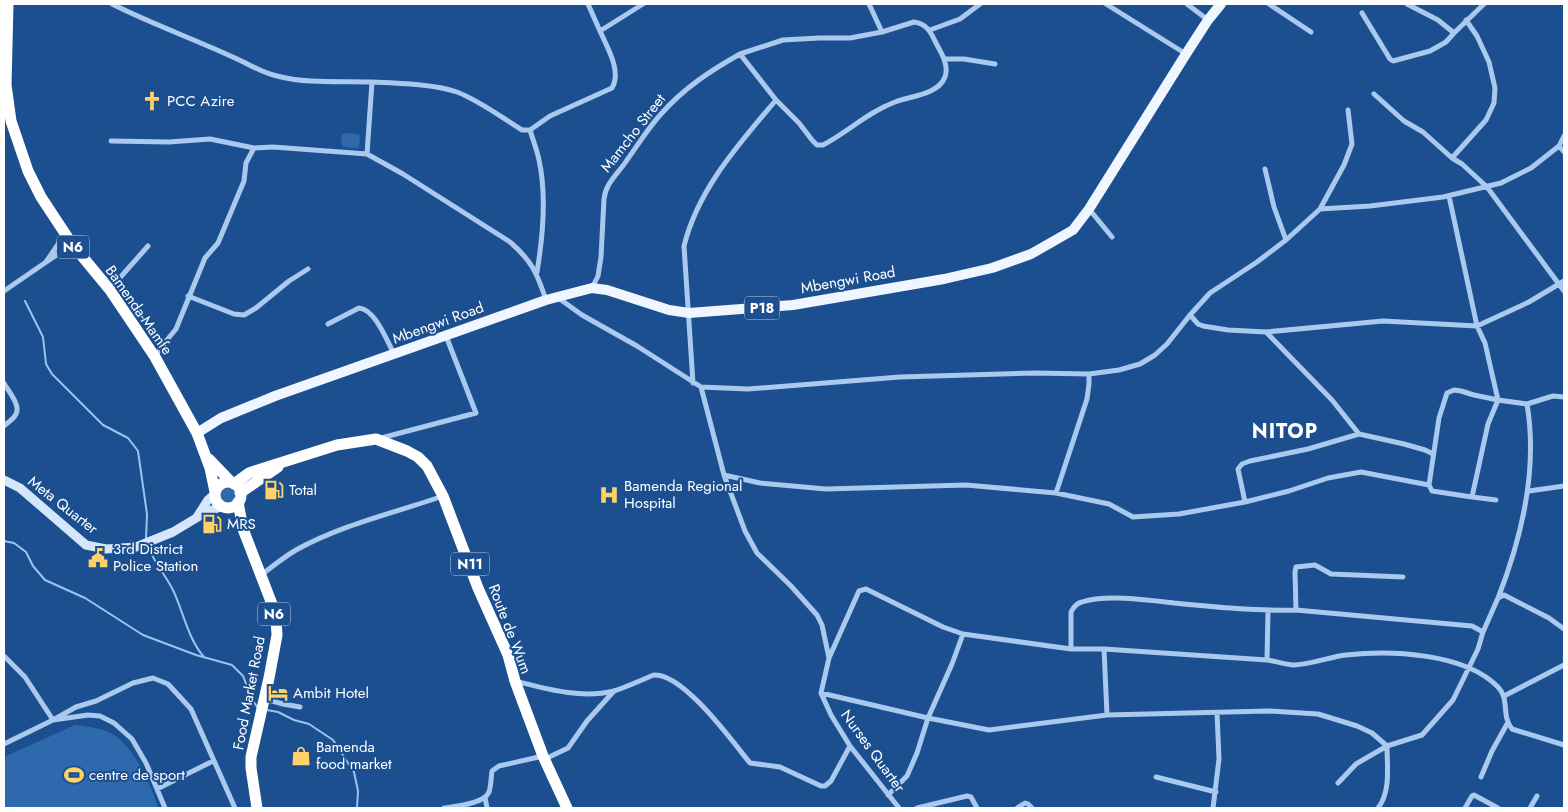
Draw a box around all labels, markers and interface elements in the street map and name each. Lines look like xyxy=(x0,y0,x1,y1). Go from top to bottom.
street label: Mamcho Street xyxy=(595,89,671,177)
church icon: PCC Azire xyxy=(141,90,163,112)
place label: PCC Azire xyxy=(167,90,235,112)
road number: N6 xyxy=(57,236,89,258)
street label: Bamenda-Mamfe xyxy=(100,261,178,359)
street label: Mbengwi Road xyxy=(799,261,897,299)
street label: Mbengwi Road xyxy=(389,296,487,350)
road number: P18 xyxy=(744,296,780,320)
district label: NITOP xyxy=(1252,417,1318,446)
street label: Meta Quarter xyxy=(23,471,103,540)
place label: Bamenda Regional Hospital xyxy=(624,475,742,514)
fuel station icon: Total xyxy=(263,479,285,501)
place label: Total xyxy=(289,479,317,501)
hospital icon: Bamenda Regional Hospital xyxy=(598,484,620,506)
fuel station icon: MRS xyxy=(201,513,223,535)
place label: MRS xyxy=(227,513,256,535)
place label: 3rd District Police Station xyxy=(113,538,198,577)
public building icon: 3rd District Police Station xyxy=(87,547,109,569)
road number: N11 xyxy=(451,552,489,576)
street label: Route de Wum xyxy=(483,581,537,677)
road number: N6 xyxy=(258,602,290,626)
street label: Food Market Road xyxy=(227,634,271,752)
hotel icon: Ambit Hotel xyxy=(267,682,289,704)
place label: Ambit Hotel xyxy=(293,682,369,704)
street label: Nurses Quarter xyxy=(835,705,911,798)
place label: Bamenda food market xyxy=(316,736,392,775)
shop icon: Bamenda food market xyxy=(290,745,312,767)
sports icon: centre de sport xyxy=(63,764,85,786)
place label: centre de sport xyxy=(89,764,185,786)

